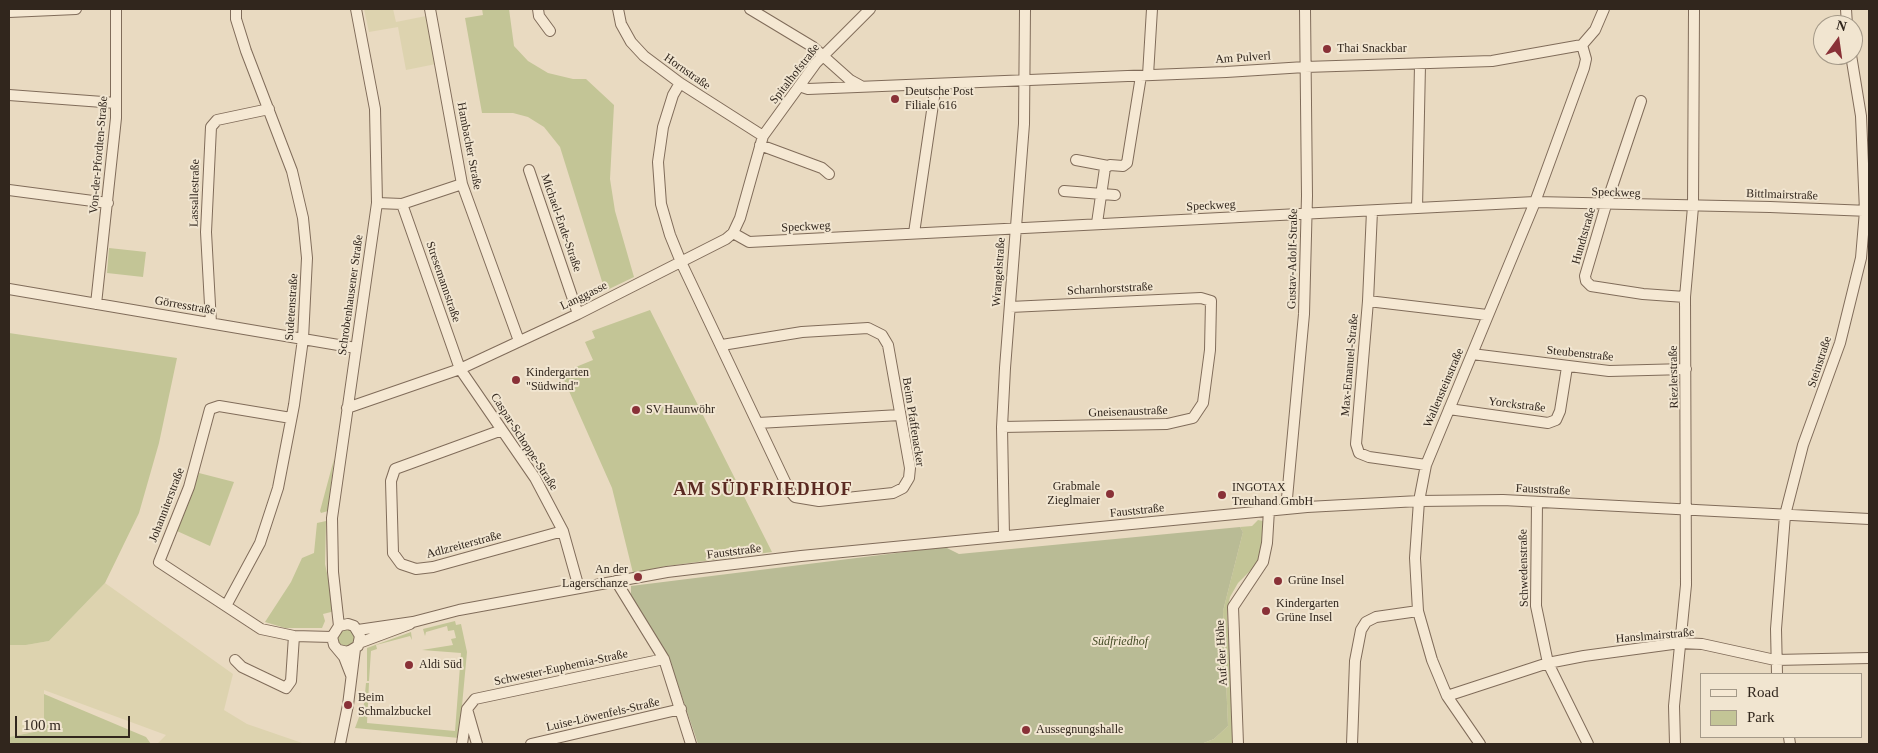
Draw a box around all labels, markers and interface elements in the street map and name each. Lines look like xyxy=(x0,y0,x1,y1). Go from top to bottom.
north arrow xyxy=(1813,15,1863,65)
text: N xyxy=(1835,17,1848,34)
street label: Spitalhofstraße xyxy=(767,41,823,107)
place label: Thai Snackbar xyxy=(1337,42,1407,56)
marker: Thai Snackbar xyxy=(1321,43,1333,55)
street label: Am Pulverl xyxy=(1215,49,1271,67)
street label: Hornstraße xyxy=(661,51,713,93)
place label: Deutsche Post Filiale 616 xyxy=(905,85,973,113)
marker: Deutsche Post Filiale 616 xyxy=(889,93,901,105)
street label: Von-der-Pfordten-Straße xyxy=(87,96,111,214)
street label: Hambacher Straße xyxy=(453,101,485,191)
street label: Lassallestraße xyxy=(187,159,203,227)
street label: Michael-Ende-Straße xyxy=(537,172,585,274)
street label: Speckweg xyxy=(1591,185,1641,201)
street label: Bittlmairstraße xyxy=(1746,187,1818,203)
street label: Speckweg xyxy=(1186,198,1236,214)
street label: Hundtstraße xyxy=(1569,206,1599,266)
street label: Gustav-Adolf-Straße xyxy=(1285,209,1301,309)
street label: Speckweg xyxy=(781,219,831,235)
street label: Schrobenhausener Straße xyxy=(335,234,367,356)
street label: Wrangelstraße xyxy=(989,237,1009,307)
street label: Stresemannstraße xyxy=(422,240,464,324)
street label: Sudetenstraße xyxy=(282,273,302,341)
street label: Langgasse xyxy=(558,278,610,314)
street label: Scharnhorststraße xyxy=(1067,280,1153,298)
street label: Görresstraße xyxy=(154,294,216,318)
street label: Max-Emanuel-Straße xyxy=(1338,313,1362,417)
street label: Steinstraße xyxy=(1805,334,1835,390)
street label: Steubenstraße xyxy=(1546,343,1614,365)
street label: Riezlerstraße xyxy=(1666,345,1682,409)
street label: Wallensteinstraße xyxy=(1421,346,1467,430)
place label: Kindergarten "Südwind" xyxy=(526,366,589,394)
marker: Kindergarten "Südwind" xyxy=(510,374,522,386)
street label: Beim Pfaffenacker xyxy=(899,376,927,468)
street label: Caspar-Schoppe-Straße xyxy=(487,391,561,493)
street label: Yorckstraße xyxy=(1488,394,1546,416)
place label: SV Haunwöhr xyxy=(646,403,715,417)
street label: Gneisenaustraße xyxy=(1088,403,1168,421)
marker: SV Haunwöhr xyxy=(630,404,642,416)
street label: Johanniterstraße xyxy=(146,466,188,544)
district label: AM SÜDFRIEDHOF xyxy=(672,479,854,501)
place label: Grabmale Zieglmaier xyxy=(1047,480,1100,508)
place label: INGOTAX Treuhand GmbH xyxy=(1232,481,1313,509)
street label: Fauststraße xyxy=(1515,481,1571,499)
marker: Grabmale Zieglmaier xyxy=(1104,488,1116,500)
marker: INGOTAX Treuhand GmbH xyxy=(1216,489,1228,501)
street label: Fauststraße xyxy=(1109,501,1165,521)
street label: Adlzreiterstraße xyxy=(425,528,503,562)
street label: Schwedenstraße xyxy=(1516,529,1532,607)
street label: Fauststraße xyxy=(706,542,762,562)
place label: An der Lagerschanze xyxy=(562,563,628,591)
marker: An der Lagerschanze xyxy=(632,571,644,583)
place label: Grüne Insel xyxy=(1288,574,1344,588)
marker: Grüne Insel xyxy=(1272,575,1284,587)
place label: Kindergarten Grüne Insel xyxy=(1276,597,1339,625)
marker: Kindergarten Grüne Insel xyxy=(1260,605,1272,617)
street label: Auf der Höhe xyxy=(1213,620,1231,686)
street label: Hanslmairstraße xyxy=(1615,625,1695,647)
park label: Südfriedhof xyxy=(1092,635,1148,649)
street label: Schwester-Euphemia-Straße xyxy=(493,647,629,689)
place label: Aldi Süd xyxy=(419,658,462,672)
marker: Aldi Süd xyxy=(403,659,415,671)
legend xyxy=(1700,673,1863,738)
text: Road xyxy=(1747,684,1779,700)
place label: Beim Schmalzbuckel xyxy=(358,691,431,719)
street label: Luise-Löwenfels-Straße xyxy=(545,695,661,735)
marker: Beim Schmalzbuckel xyxy=(342,699,354,711)
scale bar xyxy=(18,706,132,738)
text: Park xyxy=(1747,709,1775,725)
text: 100 m xyxy=(23,717,61,733)
place label: Aussegnungshalle xyxy=(1036,723,1123,737)
marker: Aussegnungshalle xyxy=(1020,724,1032,736)

